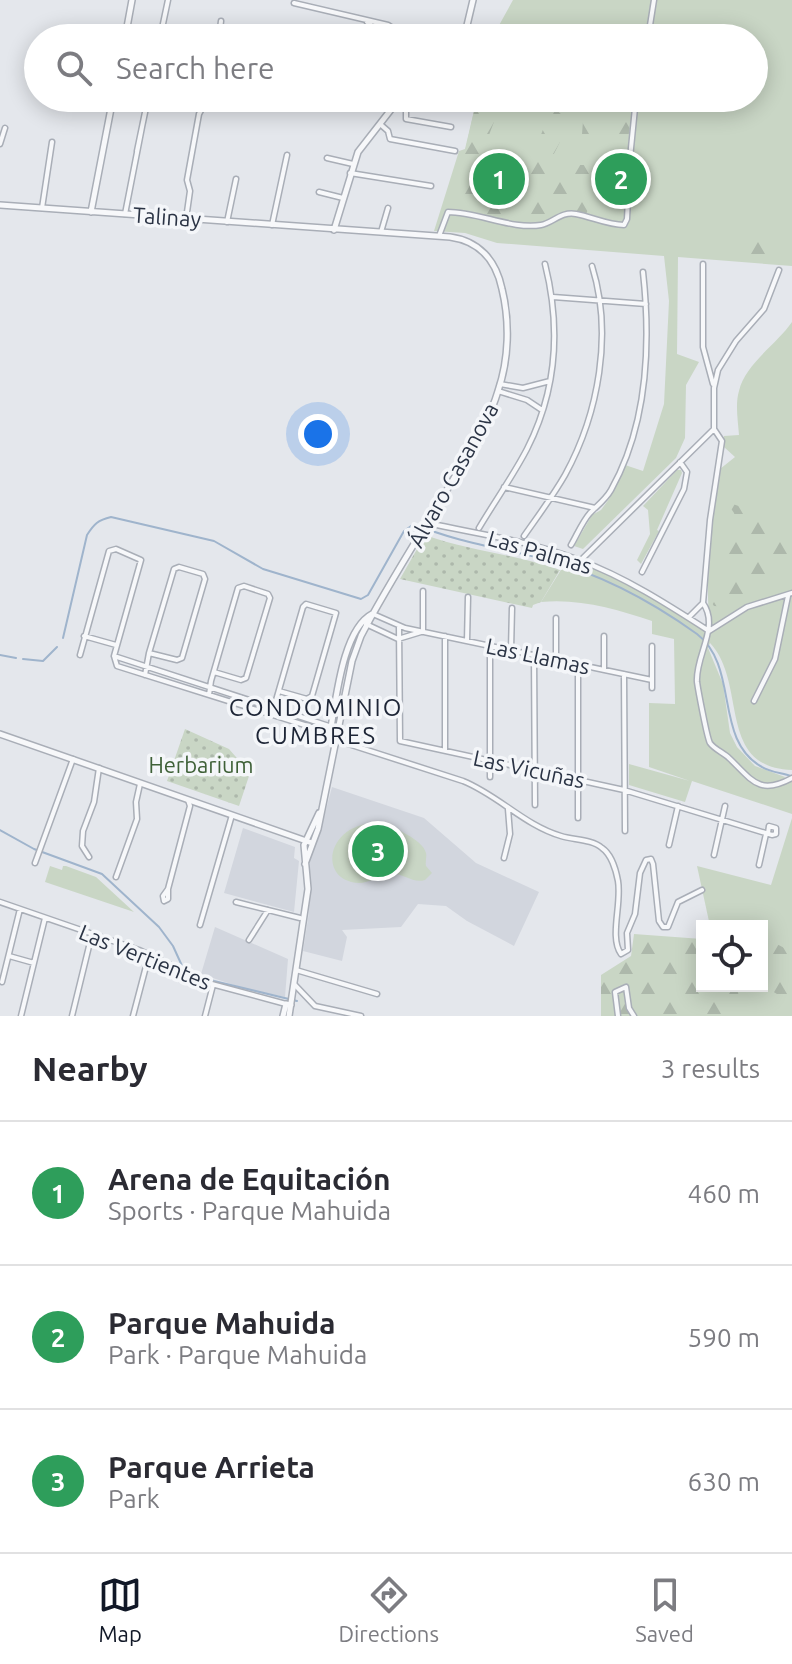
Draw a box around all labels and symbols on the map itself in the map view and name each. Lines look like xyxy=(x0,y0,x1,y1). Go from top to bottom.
pin: 1 xyxy=(473,149,525,209)
pin: 2 xyxy=(595,149,647,209)
street label: Talinay xyxy=(132,202,202,231)
street label: Álvaro Casanova xyxy=(402,398,503,551)
your location xyxy=(298,414,338,454)
street label: Las Palmas xyxy=(485,525,595,578)
street label: Las Llamas xyxy=(484,632,592,679)
district label: CONDOMINIO CUMBRES xyxy=(229,694,403,749)
street label: Las Vicuñas xyxy=(471,744,587,793)
park label: Herbarium xyxy=(148,752,254,777)
pin: 3 xyxy=(352,821,404,881)
street label: Las Vertientes xyxy=(76,919,215,994)

